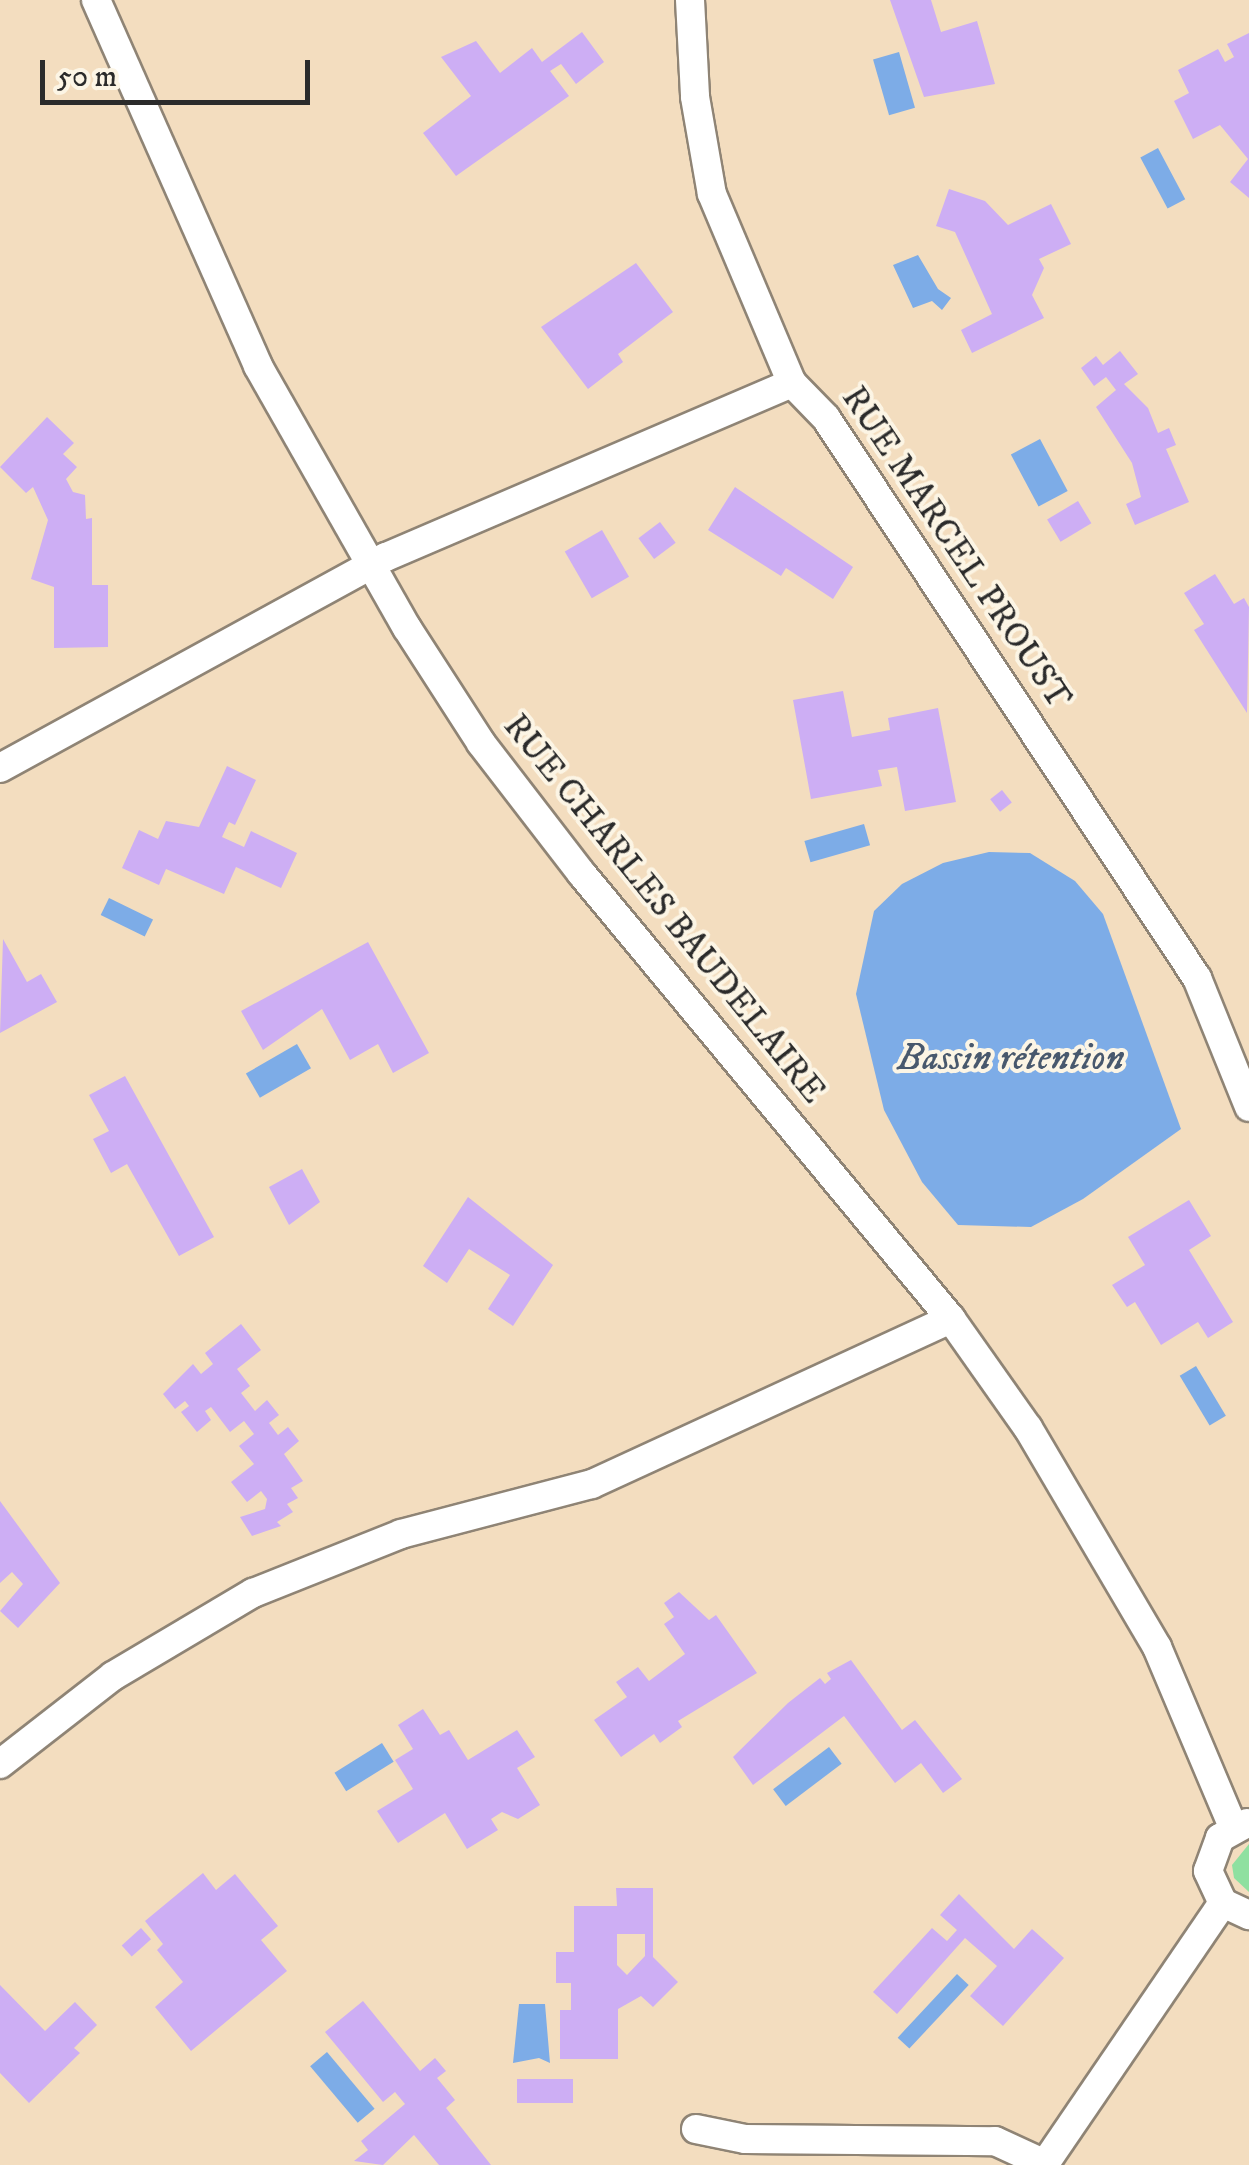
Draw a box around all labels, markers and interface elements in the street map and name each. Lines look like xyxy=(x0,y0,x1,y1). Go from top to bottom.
scale bar xyxy=(45,40,315,102)
text: 50 m xyxy=(57,59,117,96)
street label: RUE MARCEL PROUST xyxy=(832,379,1080,717)
street label: RUE CHARLES BAUDELAIRE xyxy=(494,706,834,1112)
water label: Bassin rétention xyxy=(897,1036,1125,1082)

